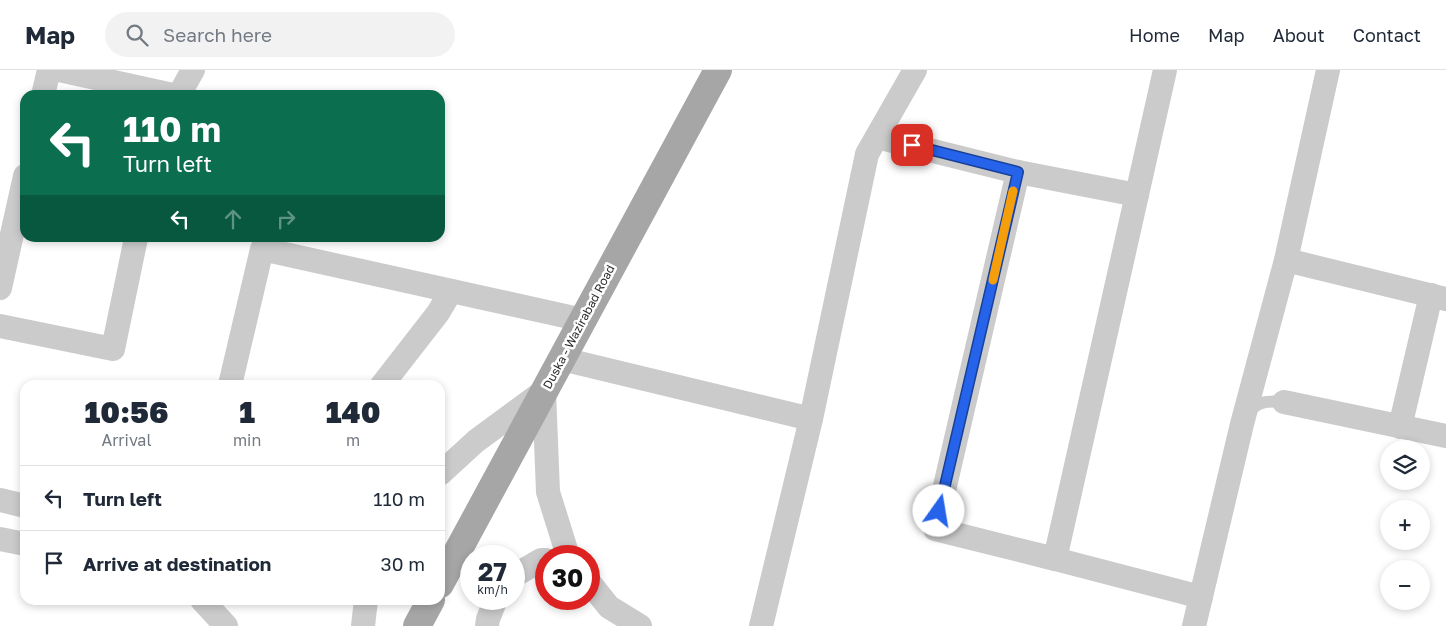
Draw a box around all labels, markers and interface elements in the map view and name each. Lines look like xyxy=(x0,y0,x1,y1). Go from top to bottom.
search box xyxy=(105,12,455,57)
text: Map xyxy=(25,20,75,49)
icon: search xyxy=(123,21,151,49)
text: Search here xyxy=(163,23,272,46)
text: Home xyxy=(1129,24,1180,46)
text: Map xyxy=(1208,24,1245,46)
text: About xyxy=(1273,24,1325,46)
text: Contact xyxy=(1353,24,1421,46)
text: 110 m xyxy=(123,108,221,150)
icon: left xyxy=(40,110,105,175)
pin xyxy=(891,124,933,166)
icon: arrive xyxy=(898,131,926,159)
text: Turn left xyxy=(123,150,212,177)
icon: left xyxy=(166,205,194,233)
icon: ahead xyxy=(219,205,247,233)
icon: right xyxy=(272,205,300,233)
street label: Duska - Wazirabad Road xyxy=(539,262,618,391)
text: 10:56 xyxy=(85,394,168,430)
text: 1 xyxy=(239,394,255,430)
text: 140 xyxy=(326,394,380,430)
text: Arrival xyxy=(101,430,152,450)
text: min xyxy=(233,430,261,450)
text: m xyxy=(346,430,360,450)
map controls xyxy=(1380,440,1430,610)
button: layers xyxy=(1380,440,1430,490)
icon: left xyxy=(40,484,68,512)
position arrow xyxy=(912,484,964,536)
text: Turn left xyxy=(83,487,162,510)
text: 110 m xyxy=(373,487,425,510)
button: + xyxy=(1380,500,1430,550)
speed limit sign: 30 xyxy=(535,545,600,610)
icon: arrive xyxy=(40,549,68,577)
text: Arrive at destination xyxy=(83,552,271,575)
text: 30 m xyxy=(381,552,425,575)
text: 27 xyxy=(478,556,507,587)
button: − xyxy=(1380,560,1430,610)
text: km/h xyxy=(477,582,508,597)

